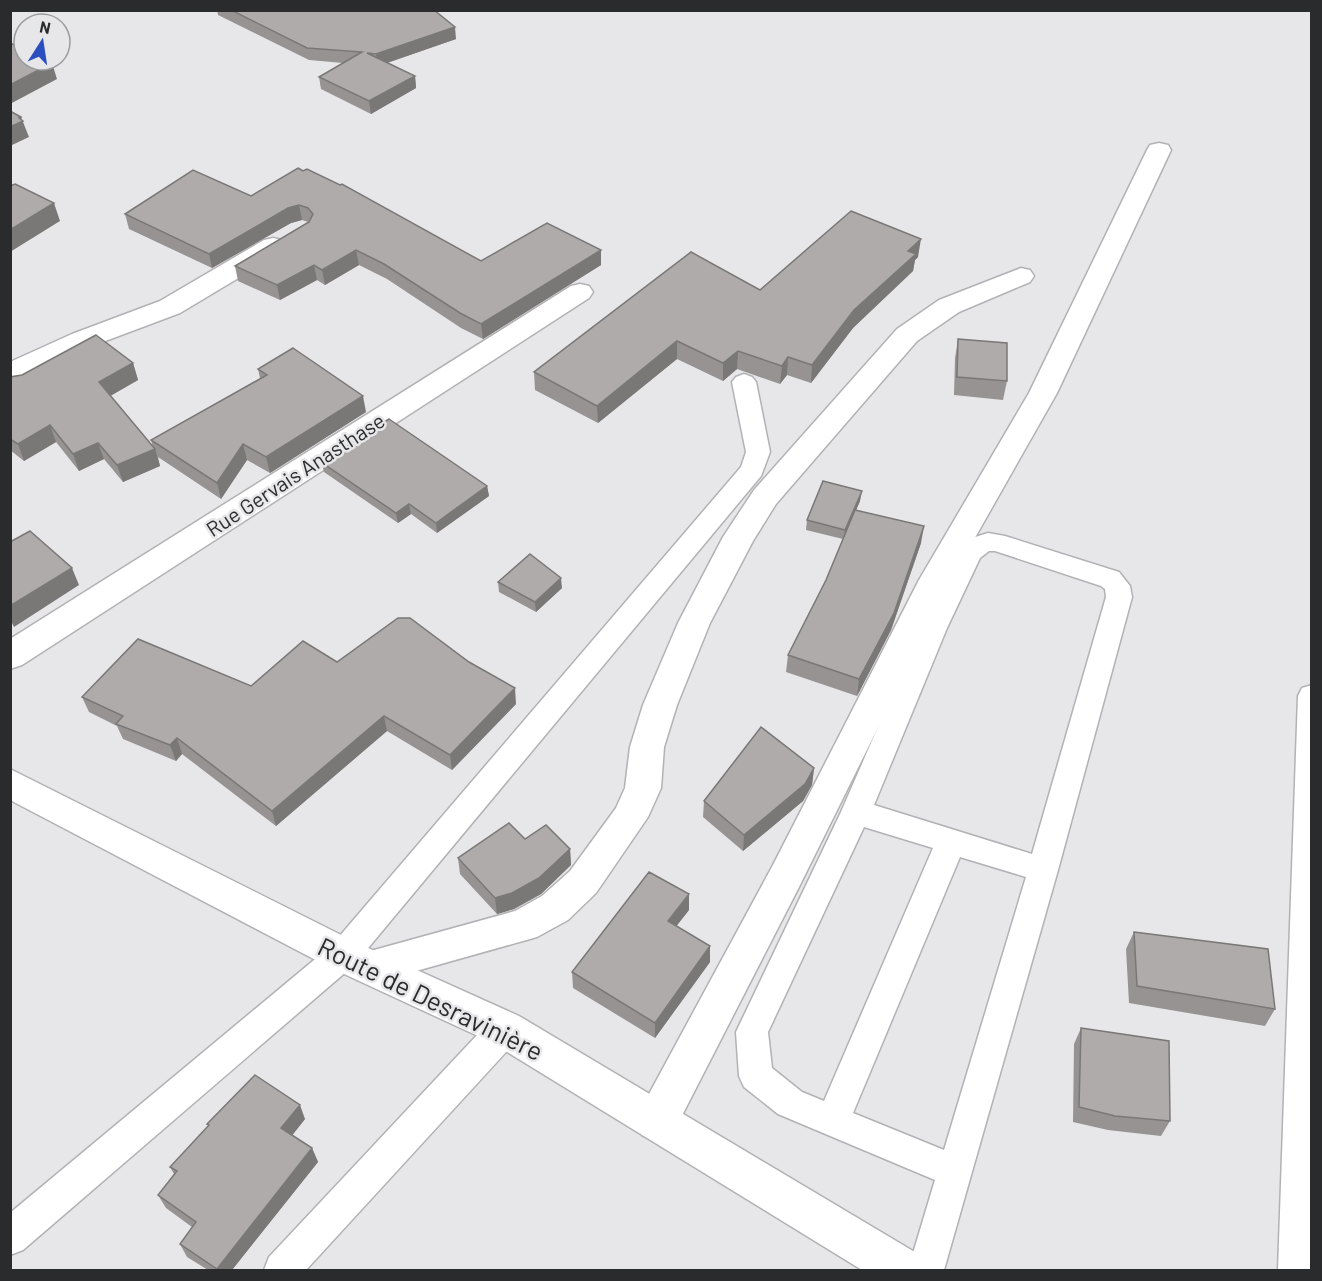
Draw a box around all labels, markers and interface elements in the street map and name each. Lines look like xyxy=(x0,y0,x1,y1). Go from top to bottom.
north arrow xyxy=(12,12,72,72)
text: N xyxy=(38,16,52,37)
street label: Rue Gervais Anasthase xyxy=(201,407,389,541)
street label: Route de Desravinière xyxy=(313,930,549,1066)

